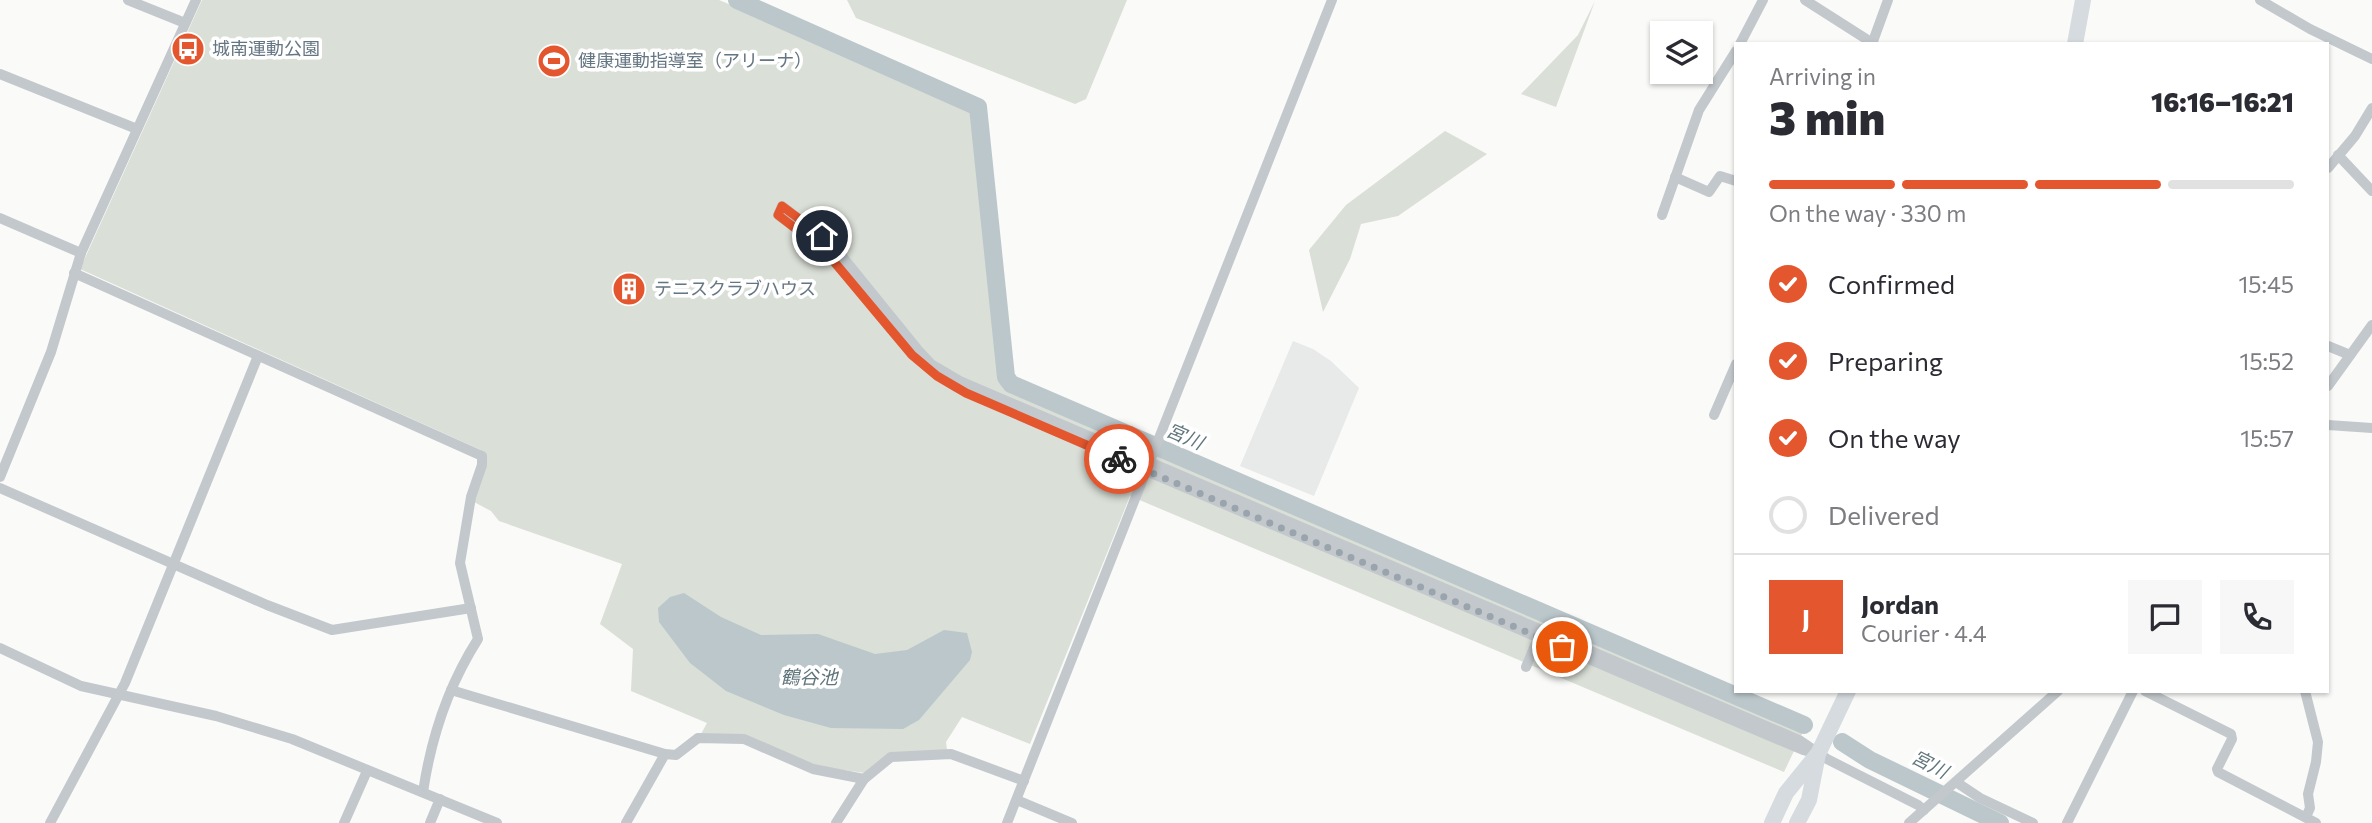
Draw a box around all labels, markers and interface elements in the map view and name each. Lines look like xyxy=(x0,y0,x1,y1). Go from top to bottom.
map controls xyxy=(1650,21,1713,84)
button: layers xyxy=(1650,21,1713,84)
bus stop icon: 城南運動公園 xyxy=(169,30,207,68)
place label: 城南運動公園 xyxy=(212,37,320,59)
sports icon: 健康運動指導室（アリーナ） xyxy=(535,42,573,80)
place label: 健康運動指導室（アリーナ） xyxy=(578,49,812,71)
text: Arriving in xyxy=(1769,62,1876,90)
text: 16:16–16:21 xyxy=(2151,86,2294,117)
text: 3 min xyxy=(1769,88,1885,144)
text: On the way · 330 m xyxy=(1769,199,1966,227)
pin xyxy=(792,206,852,266)
icon: home xyxy=(803,217,841,255)
icon: check xyxy=(1769,265,1807,303)
text: Confirmed xyxy=(1828,268,1955,299)
building icon: テニスクラブハウス xyxy=(610,270,648,308)
text: 15:45 xyxy=(2239,270,2294,298)
place label: テニスクラブハウス xyxy=(654,277,816,299)
icon: check xyxy=(1769,342,1807,380)
text: Preparing xyxy=(1828,345,1943,376)
text: 15:52 xyxy=(2240,347,2294,375)
water label: 宮川 xyxy=(1163,418,1209,454)
icon: check xyxy=(1769,419,1807,457)
text: On the way xyxy=(1828,422,1961,453)
courier xyxy=(1084,424,1154,494)
text: 15:57 xyxy=(2240,424,2294,452)
icon: bike xyxy=(1100,440,1138,478)
text: Delivered xyxy=(1828,499,1939,530)
button: chat xyxy=(2128,580,2202,654)
button: phone xyxy=(2220,580,2294,654)
text: Jordan xyxy=(1861,588,1939,619)
text: J xyxy=(1802,602,1810,633)
pin xyxy=(1532,617,1592,677)
text: Courier · 4.4 xyxy=(1861,619,1987,647)
icon: bag xyxy=(1543,628,1581,666)
water label: 鶴谷池 xyxy=(780,665,839,688)
water label: 宮川 xyxy=(1908,745,1954,783)

